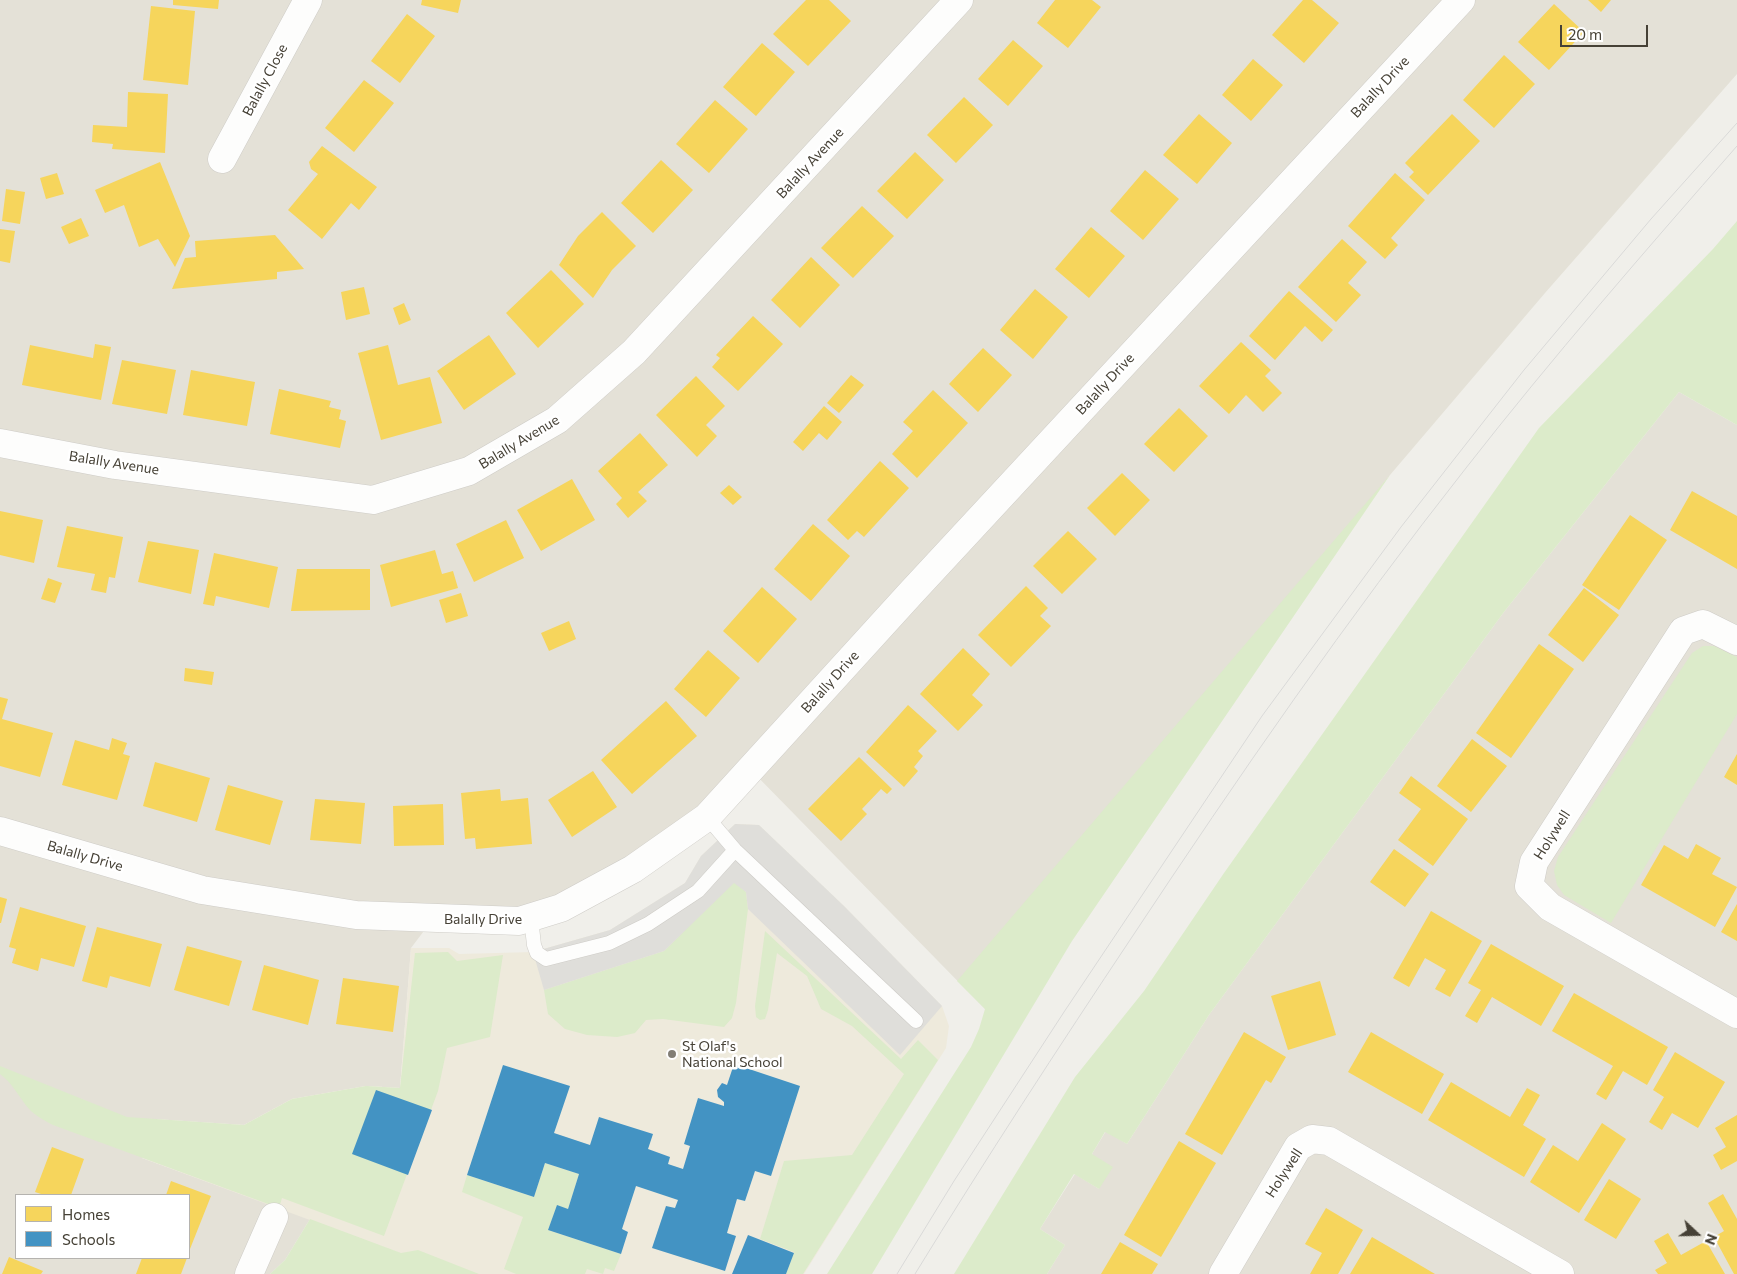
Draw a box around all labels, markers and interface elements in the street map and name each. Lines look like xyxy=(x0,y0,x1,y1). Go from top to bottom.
scale bar xyxy=(1562,15,1650,47)
text: 20 m xyxy=(1568,25,1602,43)
street label: Balally Close xyxy=(239,41,291,119)
street label: Balally Drive xyxy=(1347,53,1413,121)
street label: Balally Avenue xyxy=(773,124,847,202)
street label: Balally Drive xyxy=(1072,350,1138,418)
street label: Balally Avenue xyxy=(476,411,562,473)
street label: Balally Avenue xyxy=(68,448,160,478)
street label: Balally Drive xyxy=(798,647,862,717)
street label: Holywell xyxy=(1530,807,1574,863)
street label: Balally Drive xyxy=(45,837,125,875)
street label: Balally Drive xyxy=(444,911,522,927)
place label: St Olaf's National School xyxy=(682,1038,783,1070)
marker: St Olaf's National School xyxy=(666,1048,678,1060)
street label: Holywell xyxy=(1262,1145,1306,1201)
legend xyxy=(15,1194,190,1259)
text: Homes xyxy=(62,1205,110,1223)
north arrow xyxy=(1672,1209,1722,1259)
text: Schools xyxy=(62,1230,115,1248)
text: N xyxy=(1702,1232,1721,1248)

